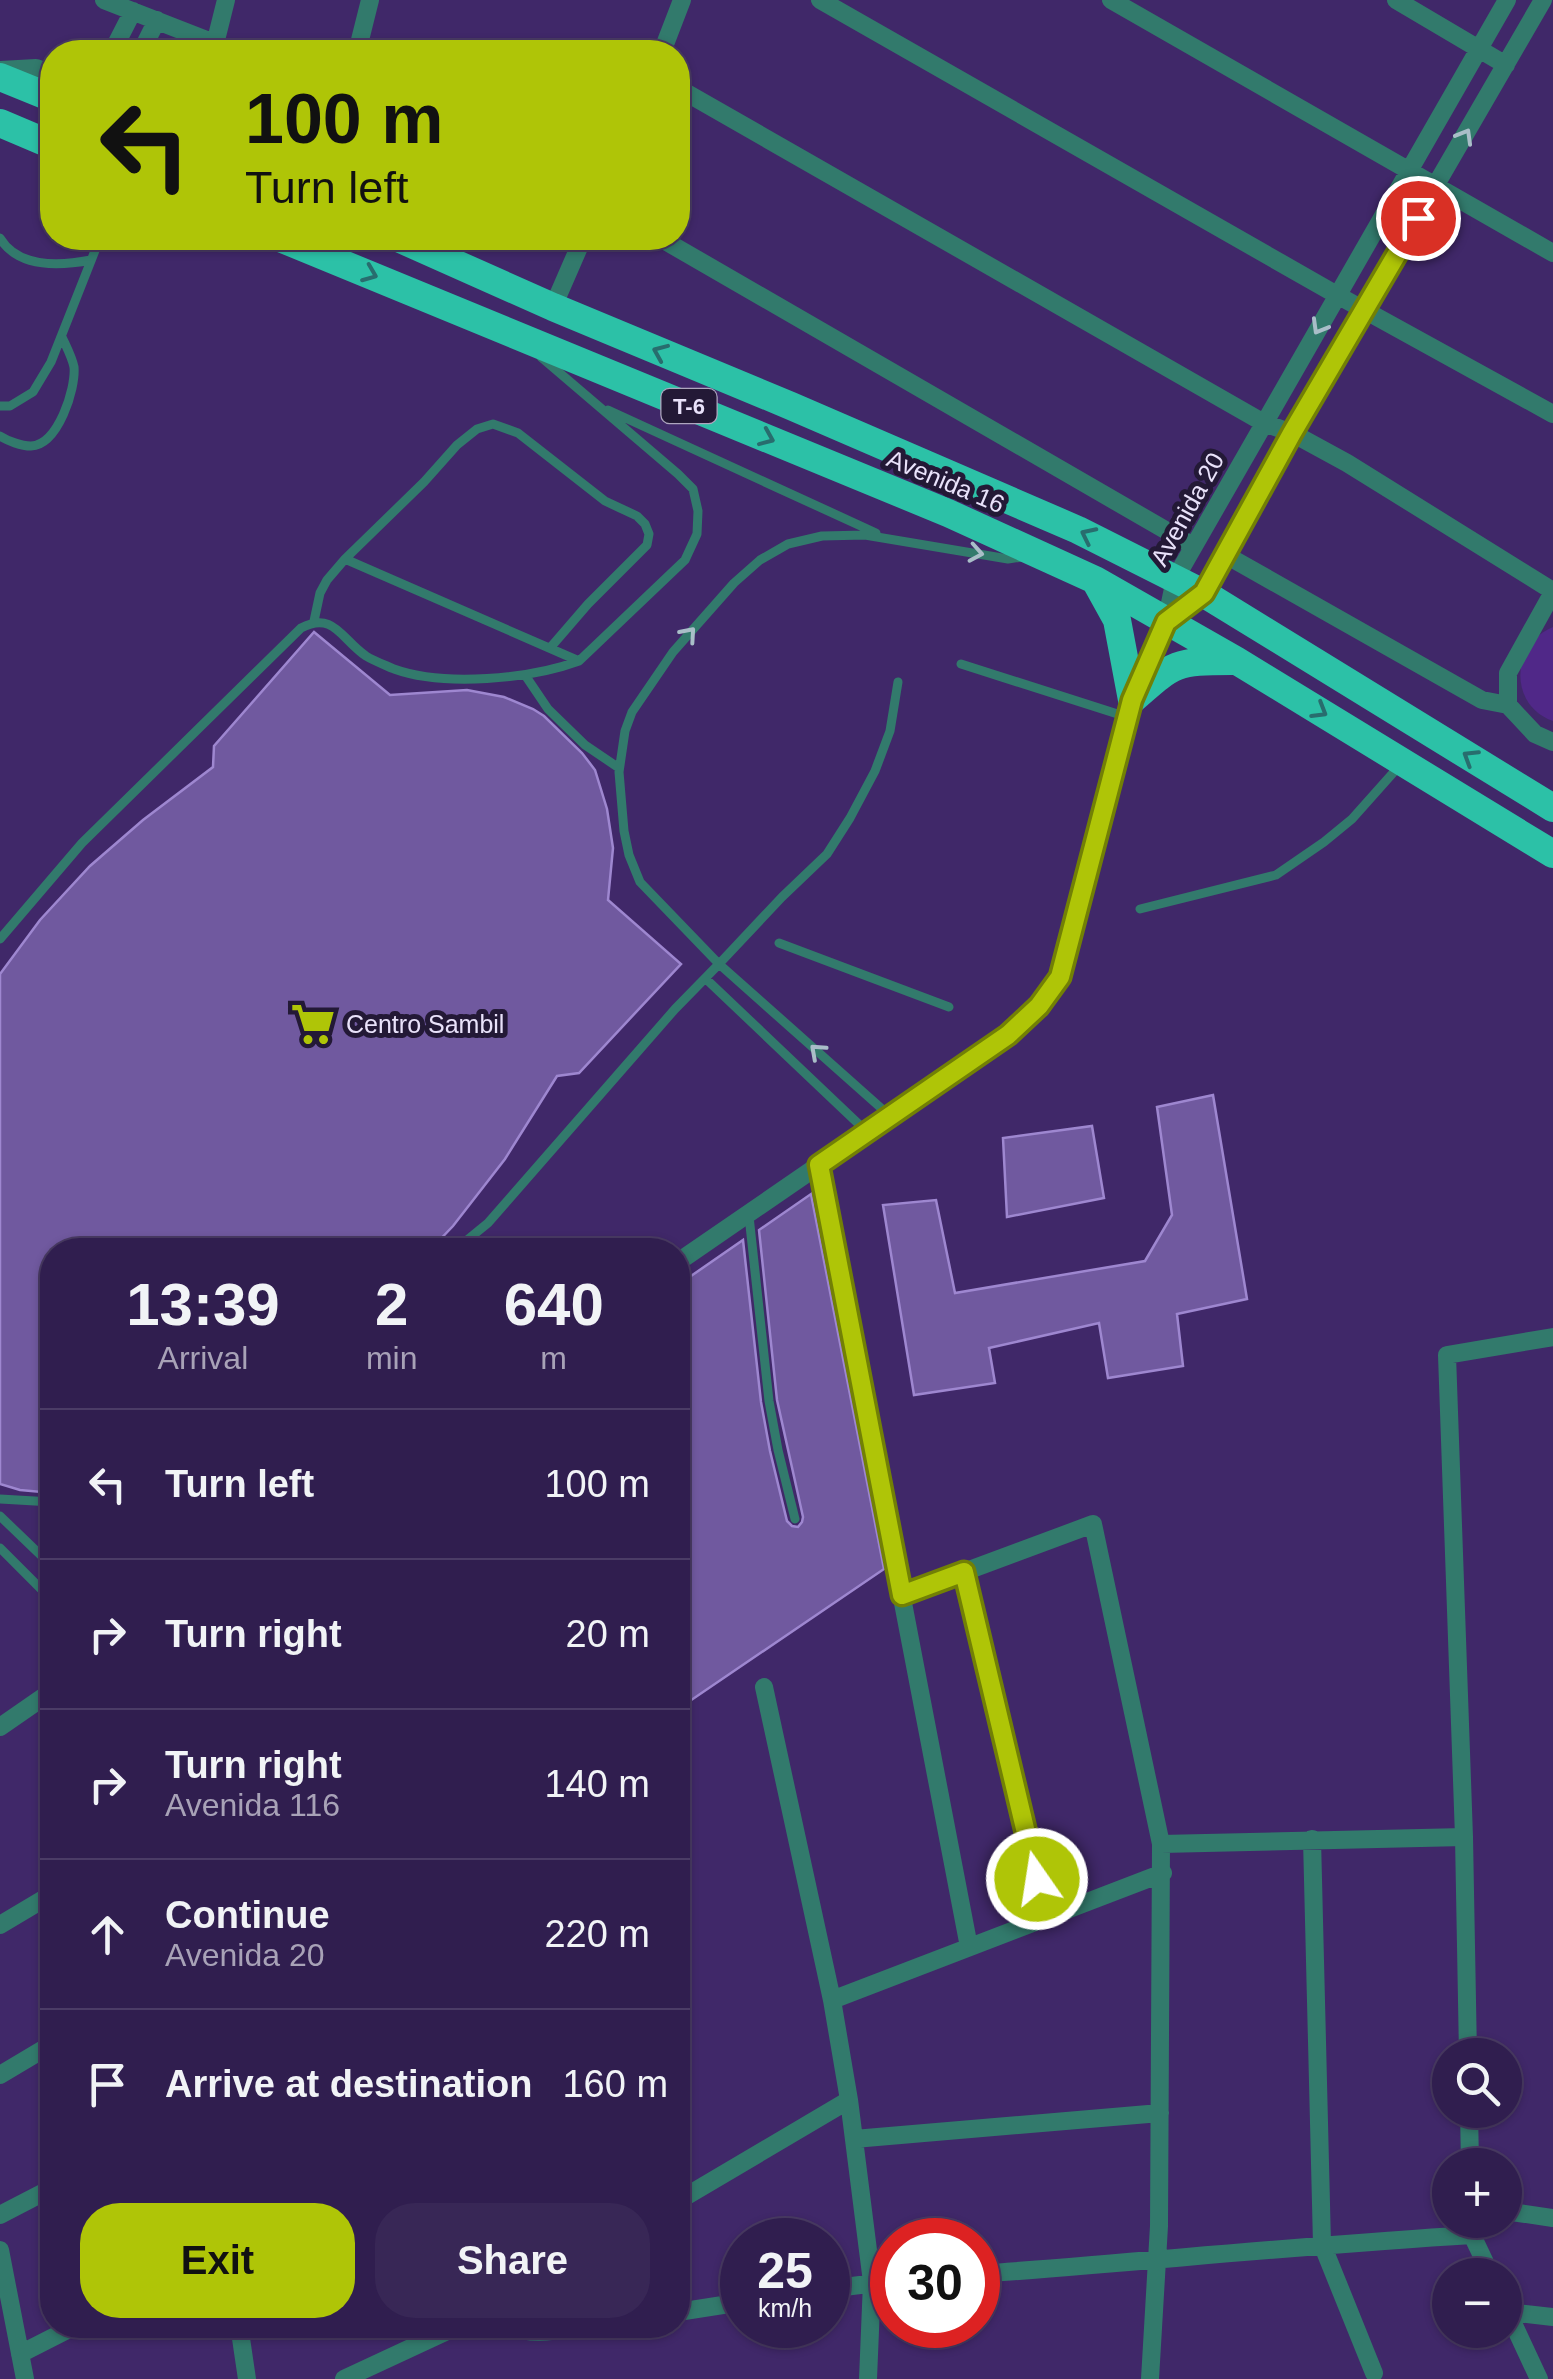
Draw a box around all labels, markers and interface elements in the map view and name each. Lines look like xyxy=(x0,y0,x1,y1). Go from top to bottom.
icon: left xyxy=(80,80,210,210)
text: 100 m xyxy=(245,80,443,158)
one-way arrow xyxy=(1453,129,1472,147)
text: Turn left xyxy=(245,162,408,213)
pin xyxy=(1376,176,1461,261)
icon: arrive xyxy=(1391,191,1446,246)
one-way arrow xyxy=(360,263,378,283)
one-way arrow xyxy=(1312,317,1331,335)
one-way arrow xyxy=(653,343,670,363)
road number: T-6 xyxy=(662,389,716,423)
one-way arrow xyxy=(757,426,775,446)
street label: Avenida 16 xyxy=(883,444,1009,518)
street label: Avenida 20 xyxy=(1145,448,1229,570)
one-way arrow xyxy=(1080,528,1098,548)
one-way arrow xyxy=(968,542,984,563)
one-way arrow xyxy=(678,627,696,645)
one-way arrow xyxy=(1309,699,1327,718)
one-way arrow xyxy=(1463,750,1481,769)
supermarket icon: Centro Sambil xyxy=(289,1000,337,1048)
place label: Centro Sambil xyxy=(346,1010,504,1038)
one-way arrow xyxy=(810,1045,829,1063)
text: 13:39 xyxy=(126,1271,280,1338)
text: 2 xyxy=(375,1271,408,1338)
text: 640 xyxy=(504,1271,604,1338)
text: Arrival xyxy=(158,1340,248,1376)
text: min xyxy=(366,1340,417,1376)
text: m xyxy=(540,1340,567,1376)
icon: left xyxy=(80,1457,135,1512)
text: Turn left xyxy=(165,1463,314,1505)
text: 100 m xyxy=(544,1463,650,1505)
icon: right xyxy=(80,1607,135,1662)
text: Turn right xyxy=(165,1613,342,1655)
text: 20 m xyxy=(566,1613,650,1655)
text: Turn right xyxy=(165,1744,342,1786)
icon: right xyxy=(80,1757,135,1812)
text: 140 m xyxy=(544,1763,650,1805)
text: Avenida 116 xyxy=(165,1787,340,1823)
position arrow xyxy=(985,1827,1089,1931)
text: Continue xyxy=(165,1894,330,1936)
icon: ahead xyxy=(80,1907,135,1962)
text: 220 m xyxy=(544,1913,650,1955)
text: Avenida 20 xyxy=(165,1937,325,1973)
map controls xyxy=(1432,2038,1522,2348)
button: search xyxy=(1432,2038,1522,2128)
icon: arrive xyxy=(80,2057,135,2112)
text: Arrive at destination xyxy=(165,2063,532,2105)
text: 160 m xyxy=(562,2063,668,2105)
button: + xyxy=(1432,2148,1522,2238)
button: Exit xyxy=(80,2203,355,2318)
button: Share xyxy=(375,2203,650,2318)
speed limit sign: 30 xyxy=(870,2218,1000,2348)
text: 25 xyxy=(757,2243,813,2299)
button: − xyxy=(1432,2258,1522,2348)
text: km/h xyxy=(758,2294,812,2322)

